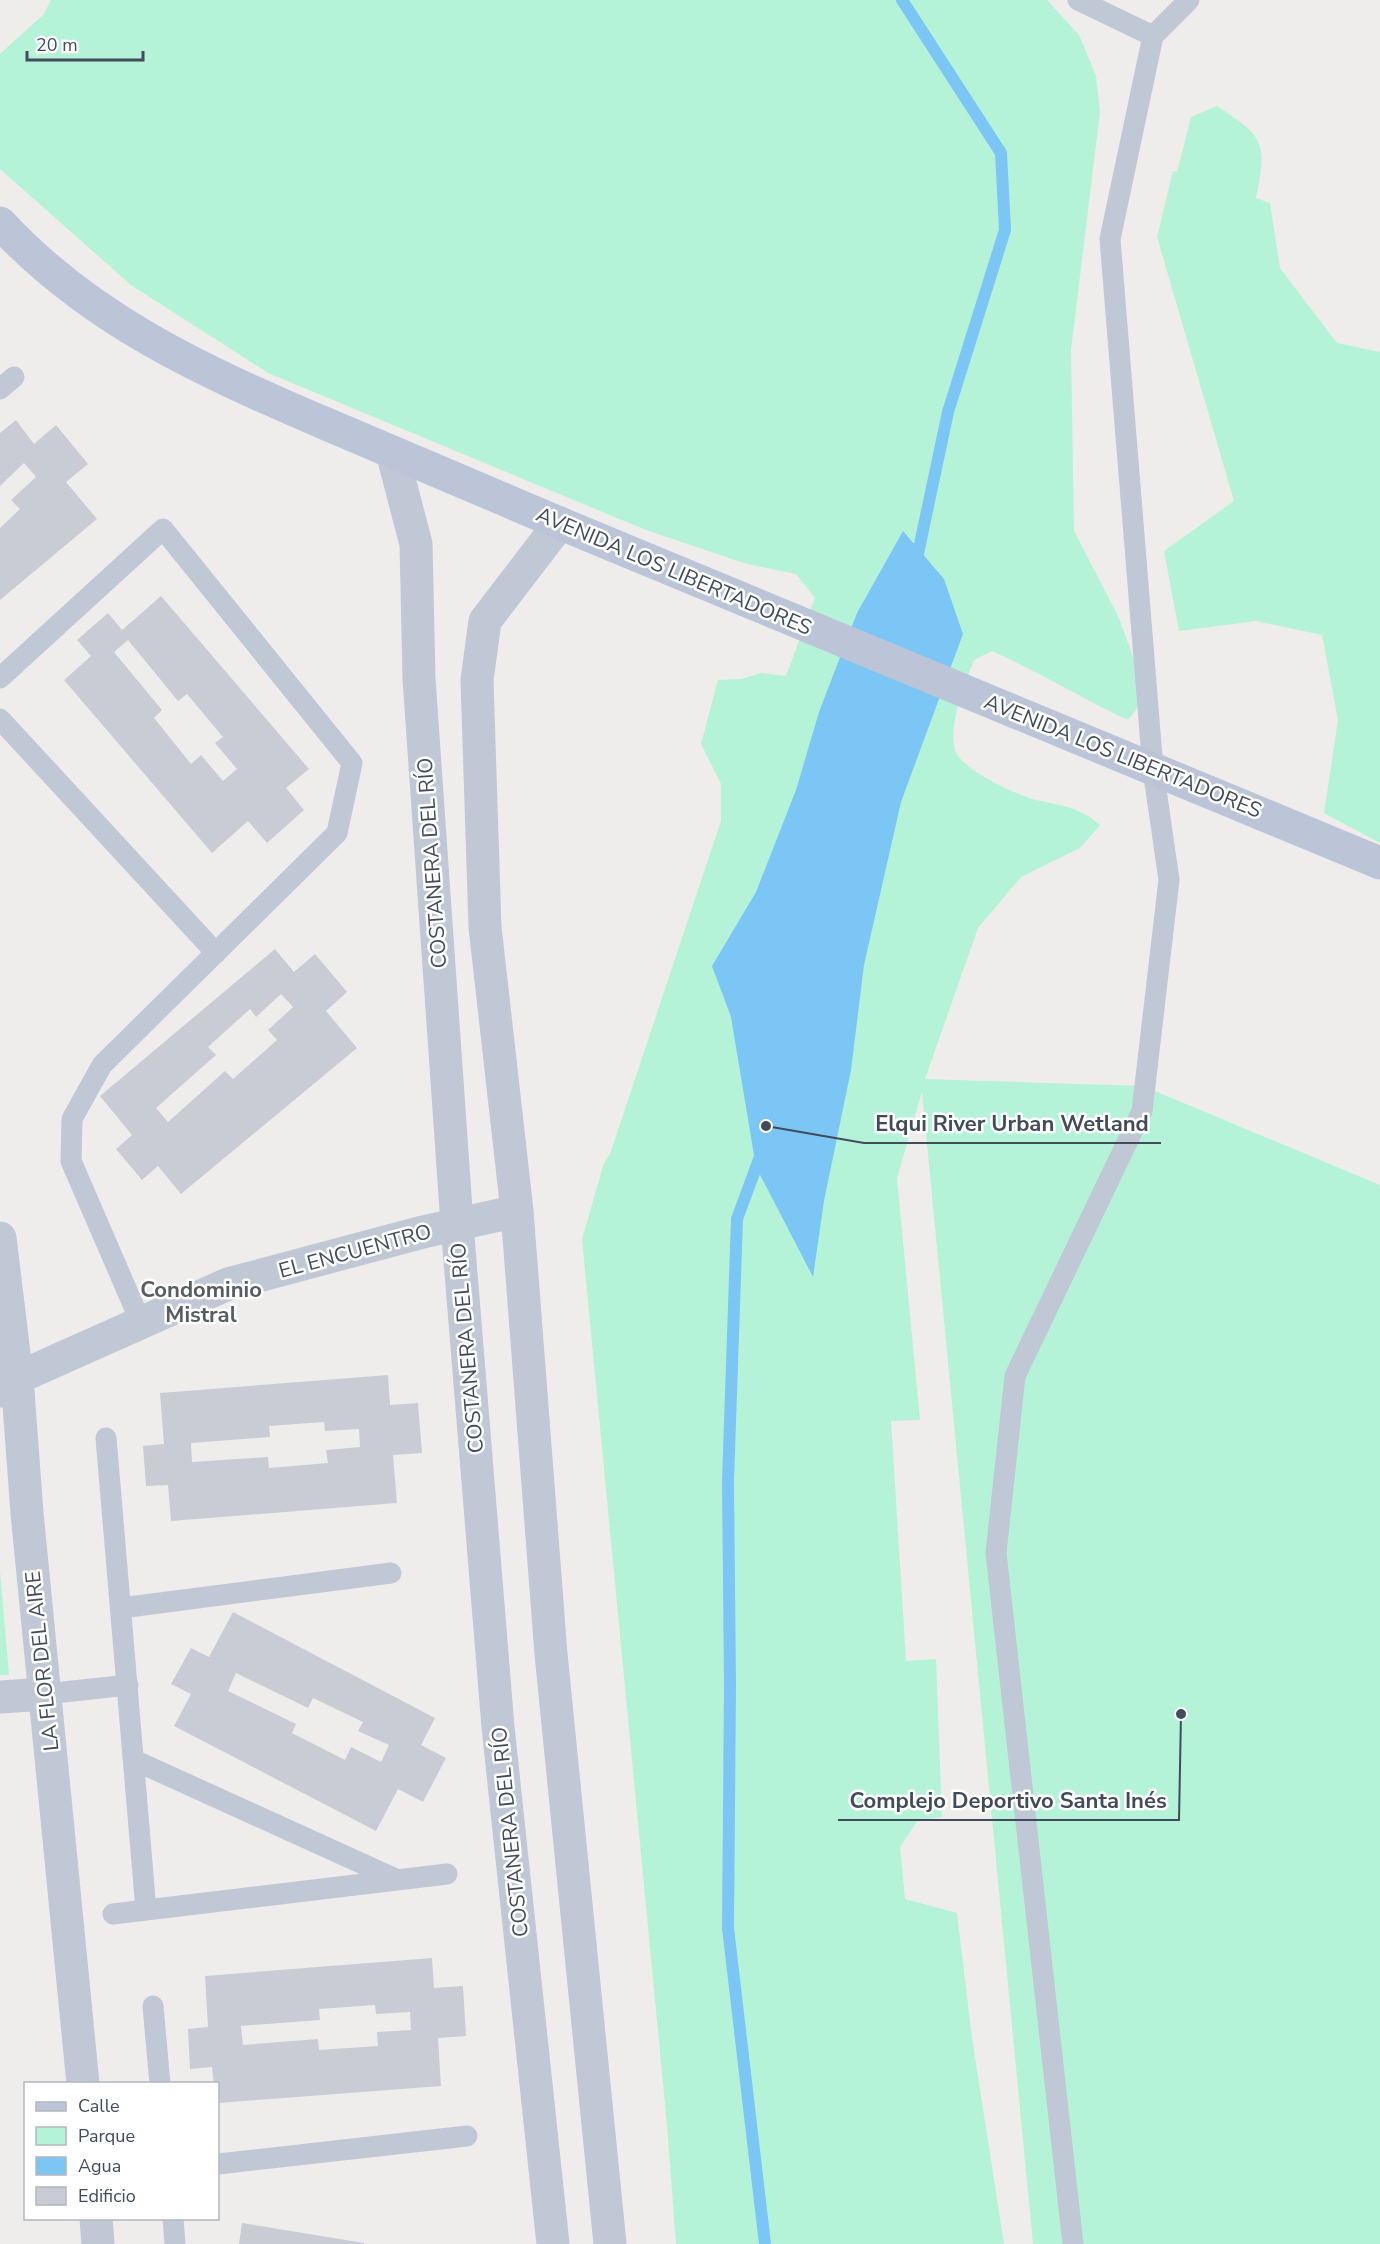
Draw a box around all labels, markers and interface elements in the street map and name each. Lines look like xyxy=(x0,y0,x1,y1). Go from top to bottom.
scale bar xyxy=(27,24,142,62)
text: 20 m xyxy=(36,33,78,57)
street label: AVENIDA LOS LIBERTADORES xyxy=(532,500,816,642)
street label: AVENIDA LOS LIBERTADORES xyxy=(980,687,1266,825)
street label: COSTANERA DEL RÍO xyxy=(411,757,453,969)
callout: Elqui River Urban Wetland xyxy=(864,1103,1161,1143)
text: Elqui River Urban Wetland xyxy=(875,1109,1149,1139)
street label: EL ENCUENTRO xyxy=(276,1217,434,1285)
street label: COSTANERA DEL RÍO xyxy=(444,1242,490,1454)
district label: Condominio Mistral xyxy=(140,1275,262,1330)
street label: LA FLOR DEL AIRE xyxy=(19,1570,65,1752)
street label: COSTANERA DEL RÍO xyxy=(485,1726,535,1938)
callout: Complejo Deportivo Santa Inés xyxy=(838,1780,1179,1820)
text: Complejo Deportivo Santa Inés xyxy=(849,1786,1167,1816)
legend xyxy=(24,2082,219,2220)
text: Calle xyxy=(78,2094,120,2118)
text: Parque xyxy=(78,2124,135,2148)
text: Agua xyxy=(78,2154,121,2178)
text: Edificio xyxy=(78,2184,136,2208)

